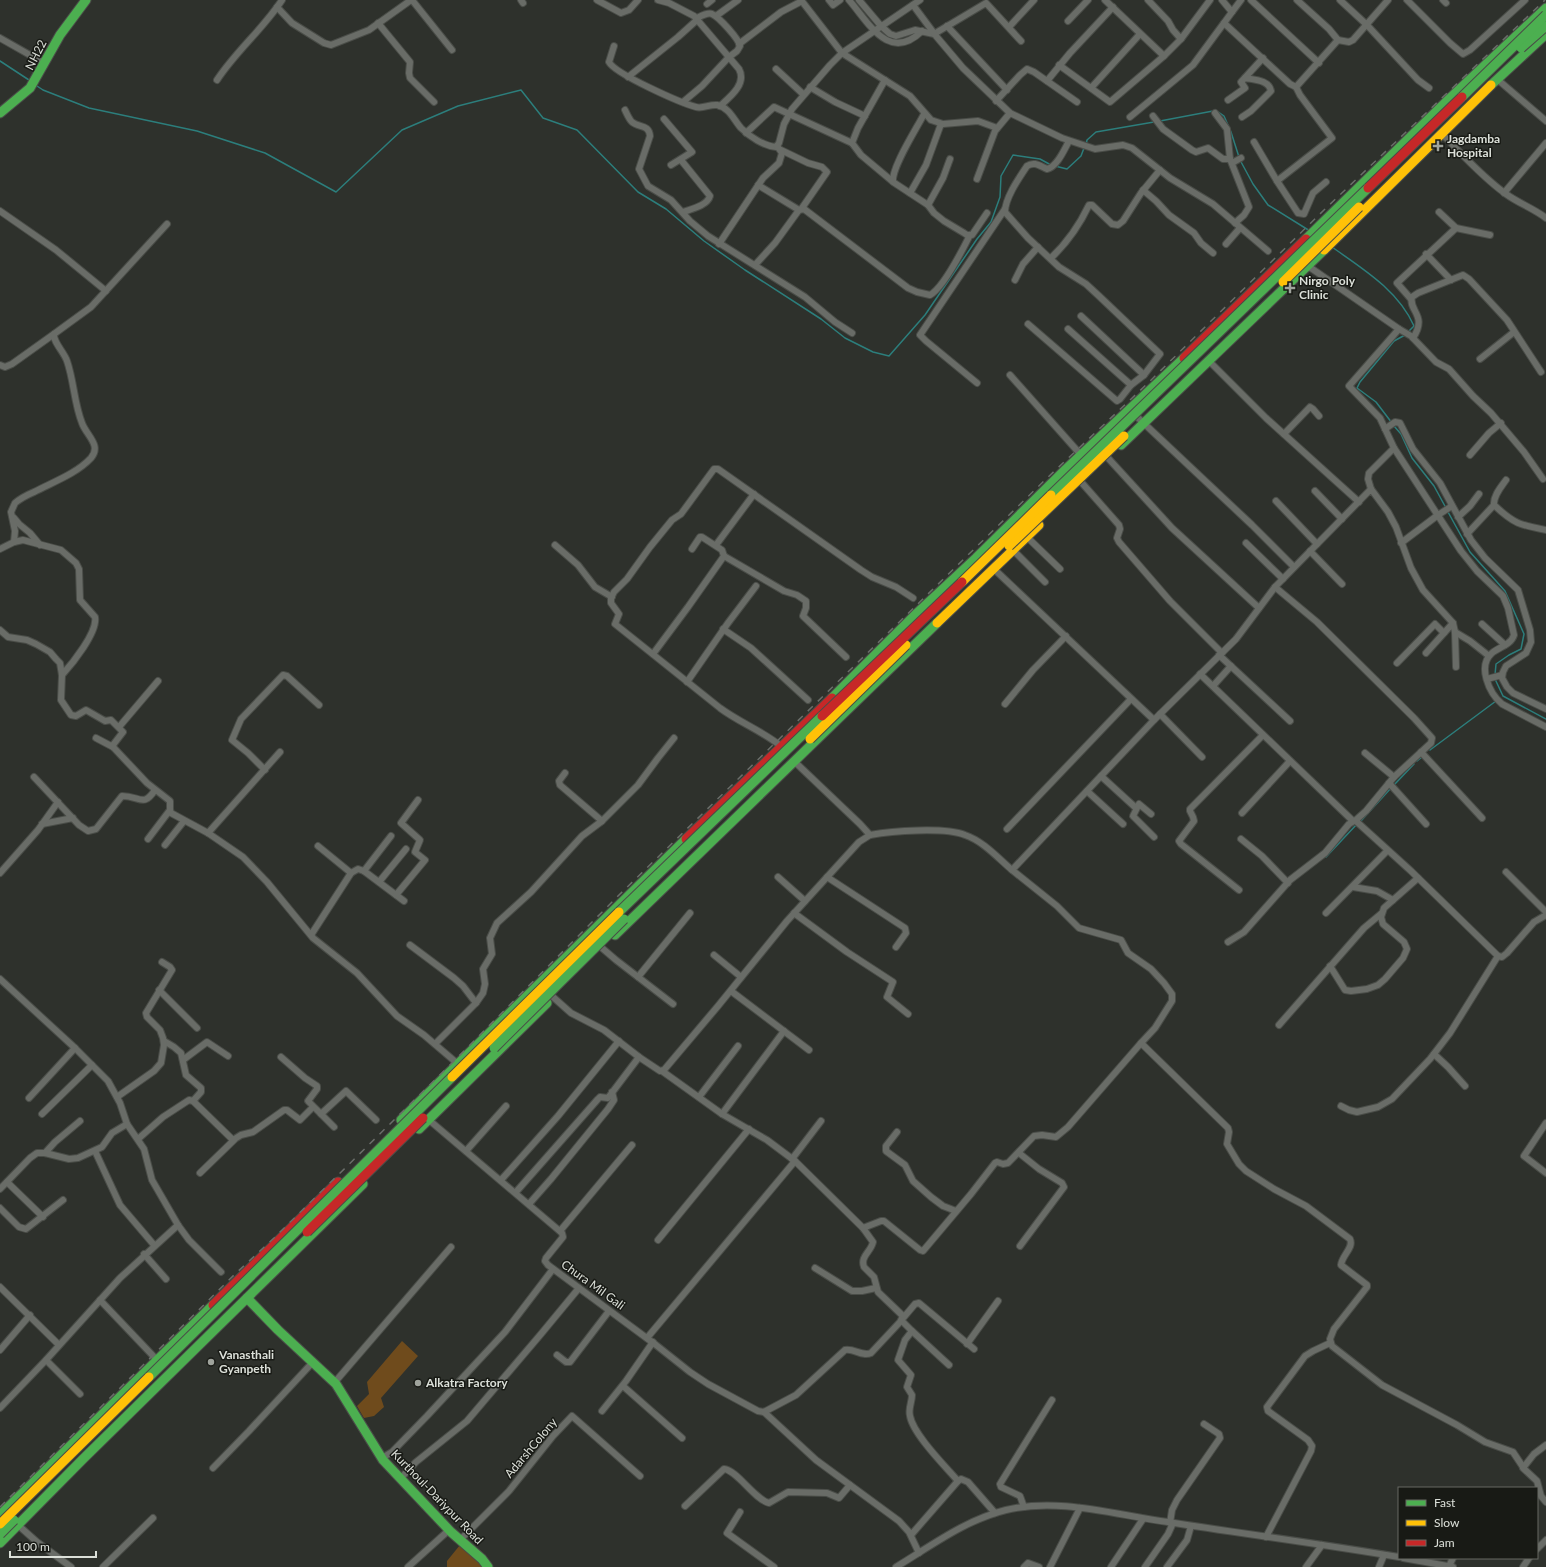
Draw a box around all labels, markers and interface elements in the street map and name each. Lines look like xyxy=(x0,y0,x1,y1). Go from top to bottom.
street label: NH22 xyxy=(22,37,50,73)
place label: Jagdamba Hospital xyxy=(1447,131,1500,160)
marker: Jagdamba Hospital xyxy=(1432,140,1444,152)
place label: Nirgo Poly Clinic xyxy=(1299,273,1356,302)
marker: Nirgo Poly Clinic xyxy=(1284,282,1296,294)
street label: Chura Mil Gali xyxy=(559,1256,628,1313)
place label: Vanasthali Gyanpeth xyxy=(218,1347,274,1376)
marker: Vanasthali Gyanpeth xyxy=(206,1357,216,1367)
place label: Alkatra Factory xyxy=(425,1375,508,1390)
marker: Alkatra Factory xyxy=(413,1378,423,1388)
street label: AdarshColony xyxy=(501,1414,561,1481)
street label: Kurthoul-Dariypur Road xyxy=(388,1446,487,1547)
legend xyxy=(1398,1487,1538,1559)
text: Fast xyxy=(1434,1495,1456,1510)
text: Slow xyxy=(1434,1515,1460,1530)
scale bar xyxy=(10,1533,96,1559)
text: Jam xyxy=(1434,1535,1455,1550)
text: 100 m xyxy=(16,1539,50,1554)

